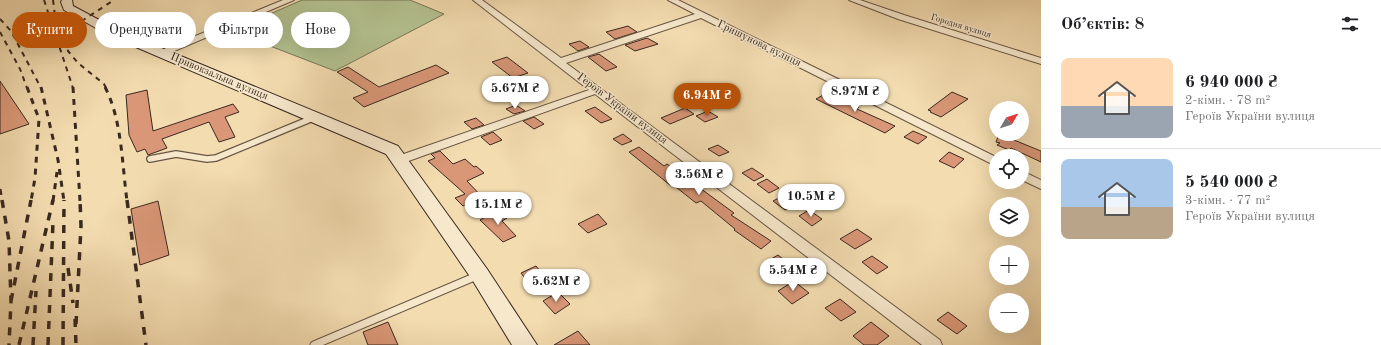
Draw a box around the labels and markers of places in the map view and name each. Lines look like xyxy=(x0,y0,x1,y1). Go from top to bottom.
pin: 5.67M ₴ xyxy=(478,76,552,110)
pin: 8.97M ₴ xyxy=(818,79,892,113)
pin: 6.94M ₴ xyxy=(670,83,744,117)
pin: 3.56M ₴ xyxy=(662,162,736,196)
pin: 10.5M ₴ xyxy=(774,184,848,218)
pin: 15.1M ₴ xyxy=(461,192,535,226)
pin: 5.54M ₴ xyxy=(756,258,830,292)
pin: 5.62M ₴ xyxy=(519,269,593,303)

